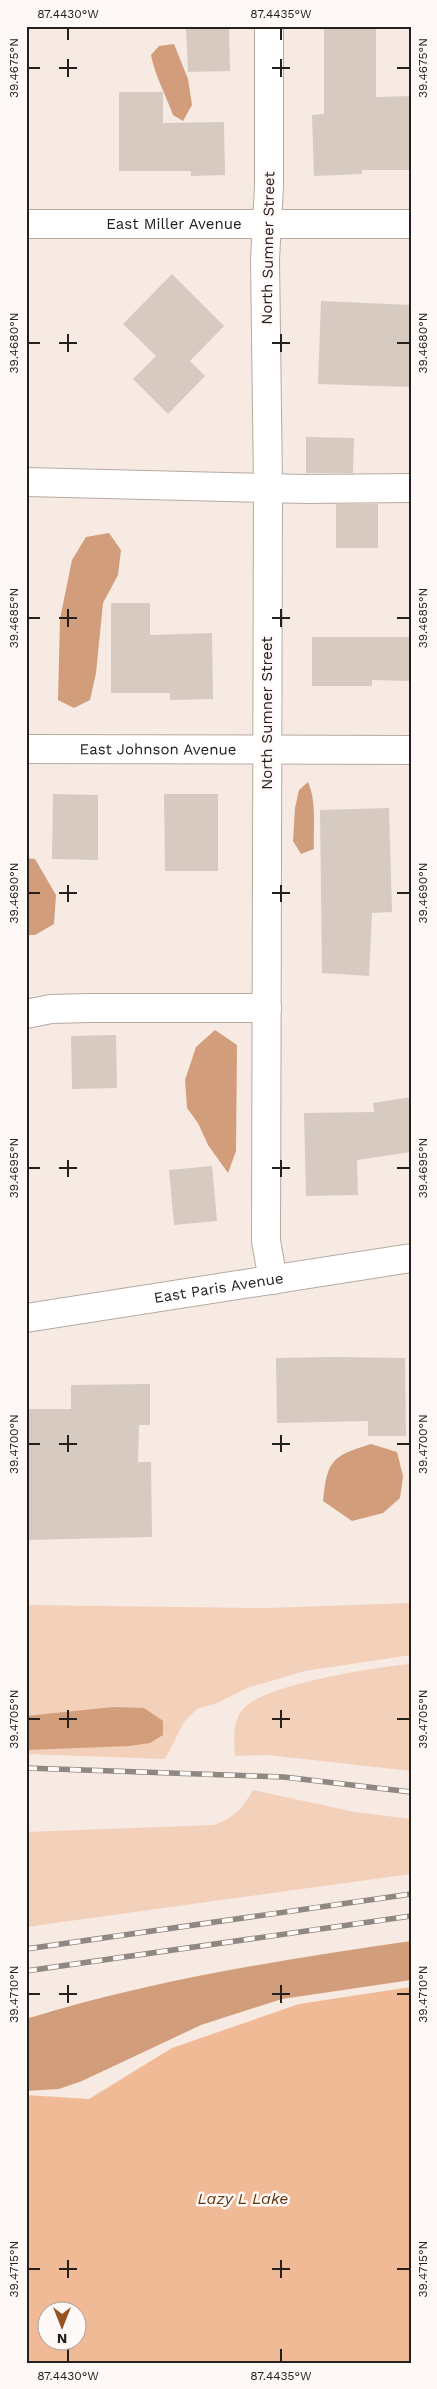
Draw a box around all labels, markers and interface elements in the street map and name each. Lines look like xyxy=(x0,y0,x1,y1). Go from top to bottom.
text: 87.4430°W xyxy=(37,7,99,21)
text: 87.4435°W xyxy=(250,7,312,21)
text: 39.4675°N xyxy=(7,38,21,98)
text: 39.4675°N xyxy=(416,38,430,98)
street label: North Sumner Street xyxy=(258,170,278,325)
street label: East Miller Avenue xyxy=(106,215,242,233)
text: 39.4680°N xyxy=(7,312,21,374)
text: 39.4680°N xyxy=(416,312,430,374)
text: 39.4685°N xyxy=(7,588,21,648)
text: 39.4685°N xyxy=(416,588,430,648)
street label: North Sumner Street xyxy=(258,636,276,790)
street label: East Johnson Avenue xyxy=(80,740,236,759)
text: 39.4690°N xyxy=(7,862,21,924)
text: 39.4690°N xyxy=(416,862,430,924)
text: 39.4695°N xyxy=(7,1138,21,1198)
text: 39.4695°N xyxy=(416,1138,430,1198)
street label: East Paris Avenue xyxy=(153,1269,285,1307)
text: 39.4700°N xyxy=(7,1414,21,1474)
text: 39.4700°N xyxy=(416,1414,430,1474)
text: 39.4705°N xyxy=(7,1689,21,1749)
text: 39.4705°N xyxy=(416,1689,430,1749)
text: 39.4710°N xyxy=(7,1965,21,2023)
text: 39.4710°N xyxy=(416,1965,430,2023)
water label: Lazy L Lake xyxy=(198,2189,288,2208)
text: 39.4715°N xyxy=(7,2241,21,2297)
text: 39.4715°N xyxy=(416,2241,430,2297)
north arrow xyxy=(38,2302,88,2352)
text: N xyxy=(57,2331,67,2347)
text: 87.4430°W xyxy=(37,2369,99,2383)
text: 87.4435°W xyxy=(250,2369,312,2383)

